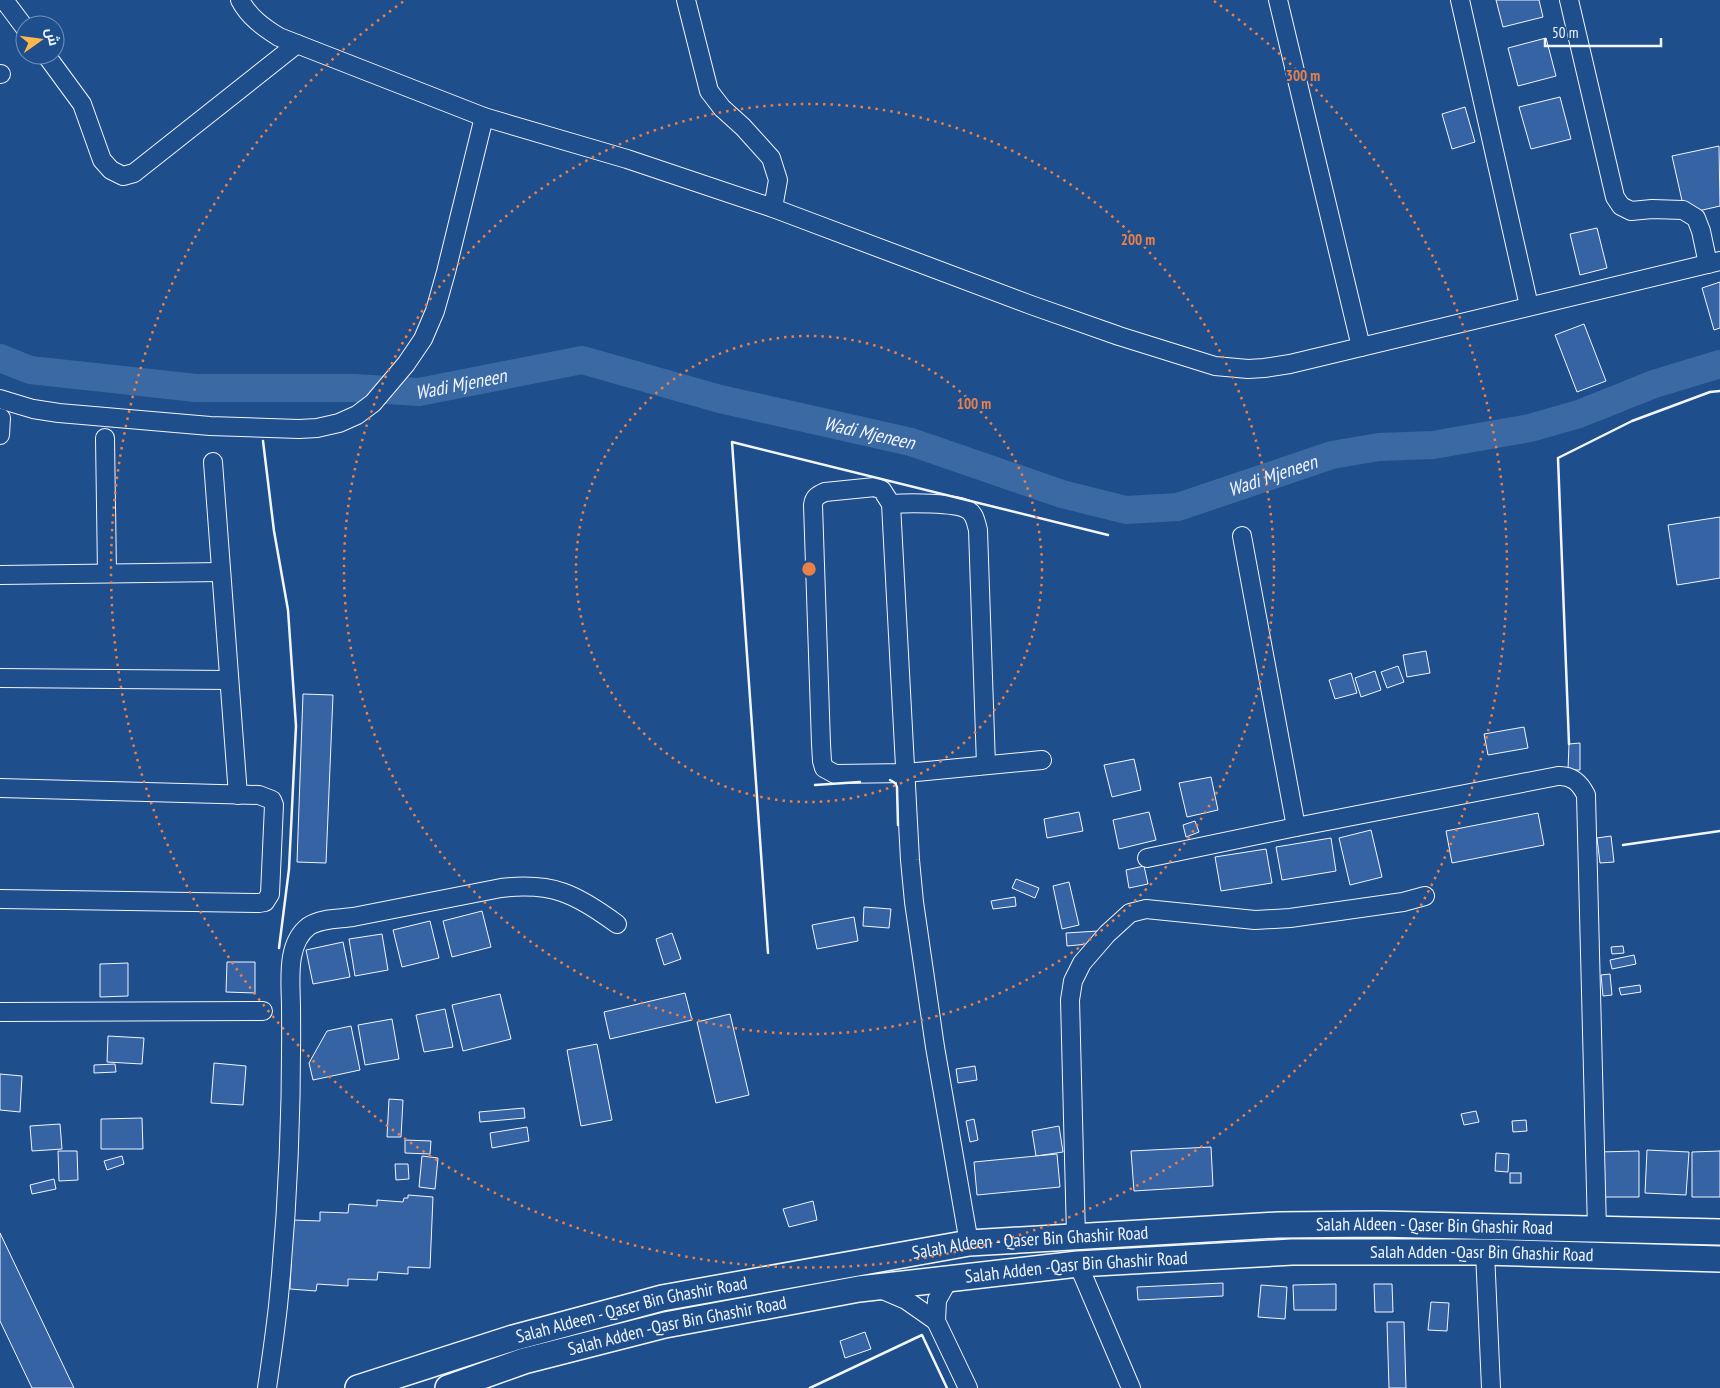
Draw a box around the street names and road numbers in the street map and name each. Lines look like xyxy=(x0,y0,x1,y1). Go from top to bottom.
street label: Salah Aldeen - Qaser Bin Ghashir Road xyxy=(1316,1212,1553,1239)
street label: Salah Aldeen - Qaser Bin Ghashir Road xyxy=(910,1221,1149,1264)
street label: Salah Adden -Qasr Bin Ghashir Road xyxy=(1370,1240,1594,1266)
street label: Salah Adden -Qasr Bin Ghashir Road xyxy=(964,1246,1188,1288)
street label: Salah Aldeen - Qaser Bin Ghashir Road xyxy=(513,1271,749,1348)
street label: Salah Adden -Qasr Bin Ghashir Road xyxy=(565,1291,788,1360)

